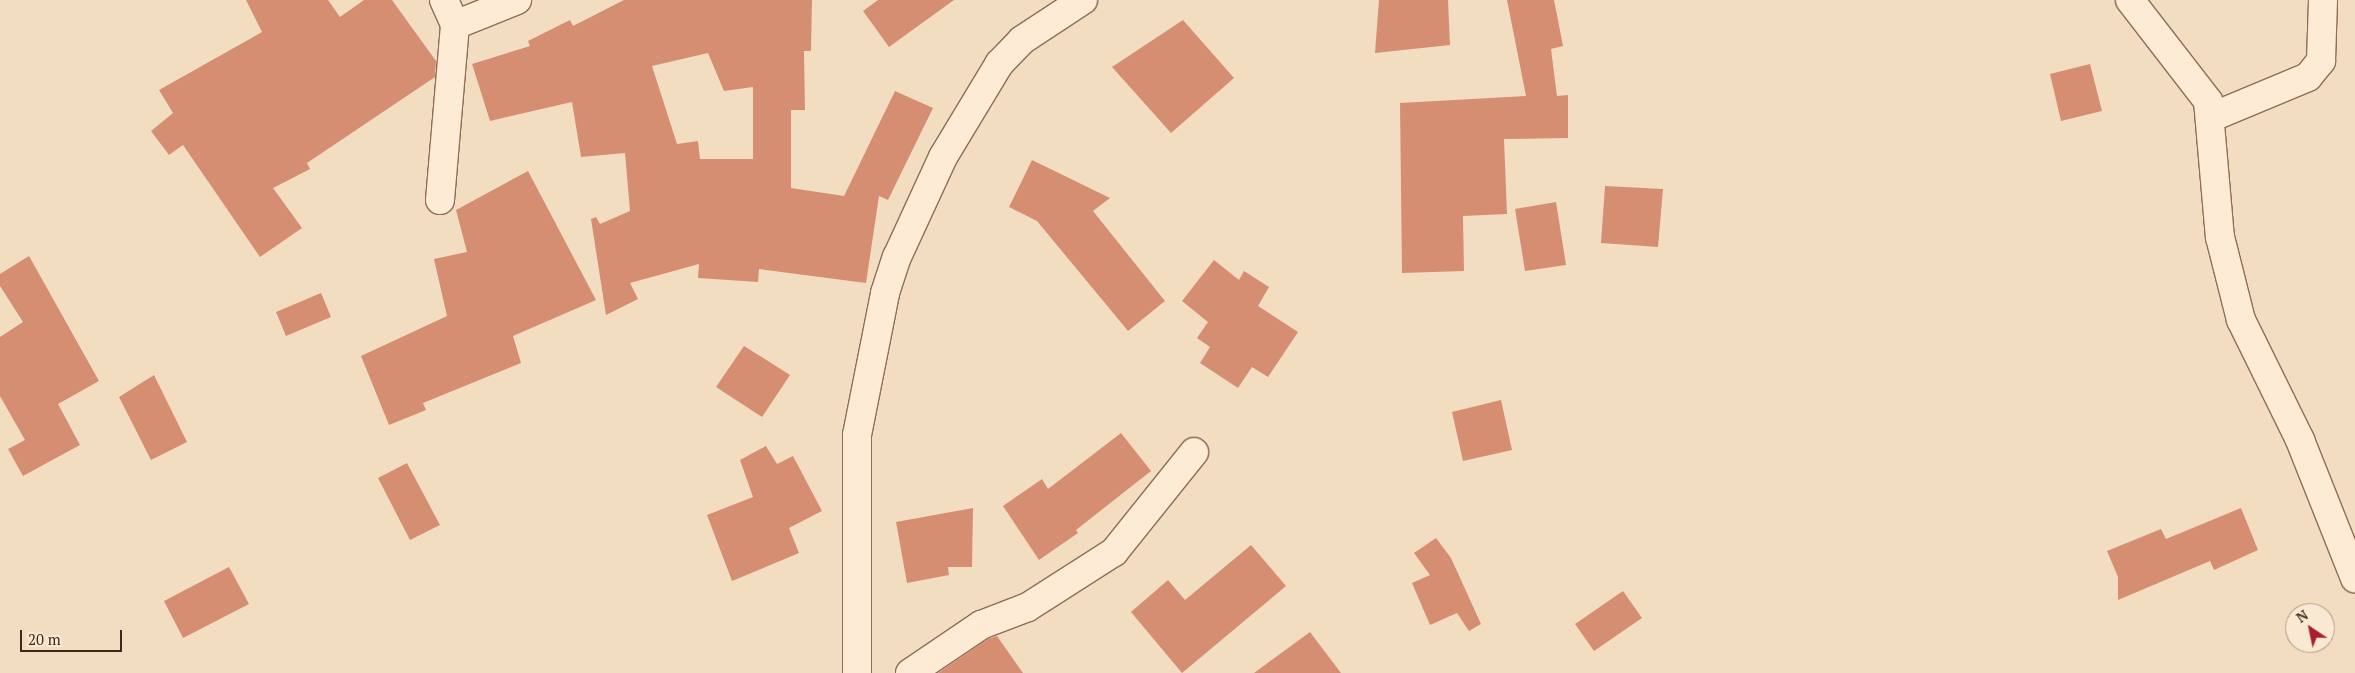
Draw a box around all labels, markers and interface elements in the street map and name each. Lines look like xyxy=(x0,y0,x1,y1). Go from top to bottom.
north arrow xyxy=(2285,603,2335,653)
text: N xyxy=(2292,605,2312,627)
scale bar xyxy=(22,620,125,652)
text: 20 m xyxy=(28,629,61,649)

